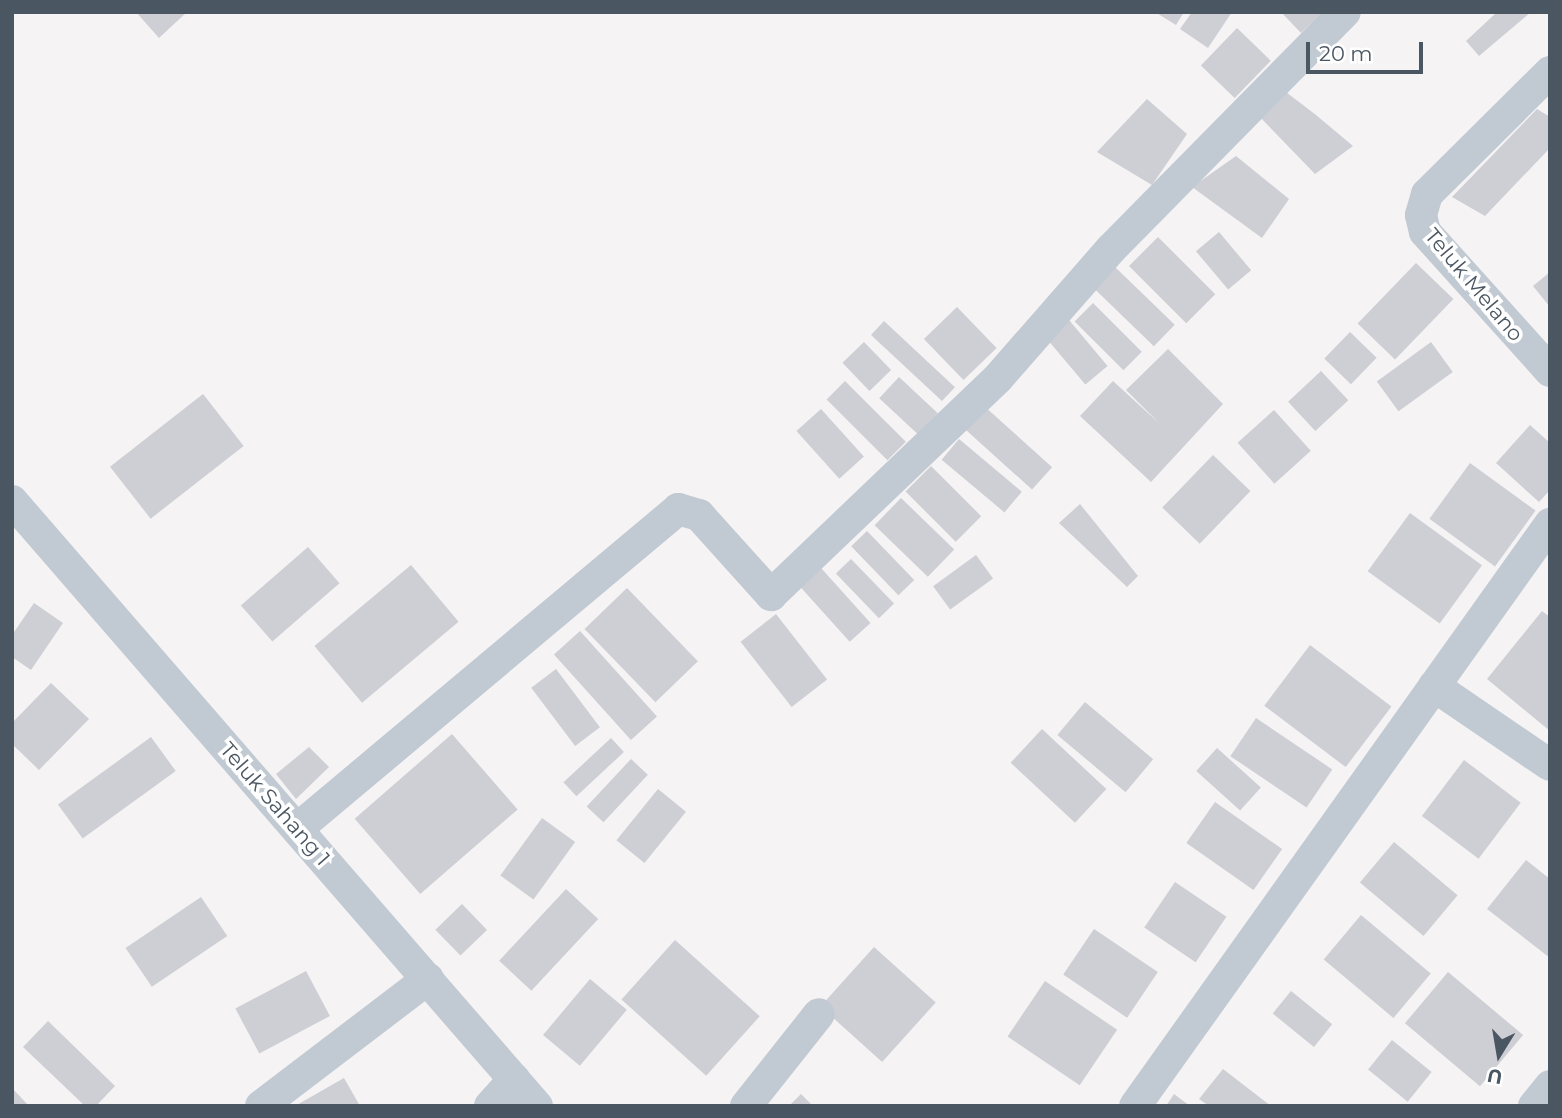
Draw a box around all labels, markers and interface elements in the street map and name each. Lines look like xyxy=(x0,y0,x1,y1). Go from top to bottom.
scale bar xyxy=(1310,28,1427,72)
text: 20 m xyxy=(1319,41,1373,66)
street label: Teluk Melano xyxy=(1419,223,1529,347)
street label: Teluk Sahang 1 xyxy=(215,737,335,871)
north arrow xyxy=(1464,1020,1534,1090)
text: U xyxy=(1485,1063,1504,1089)

